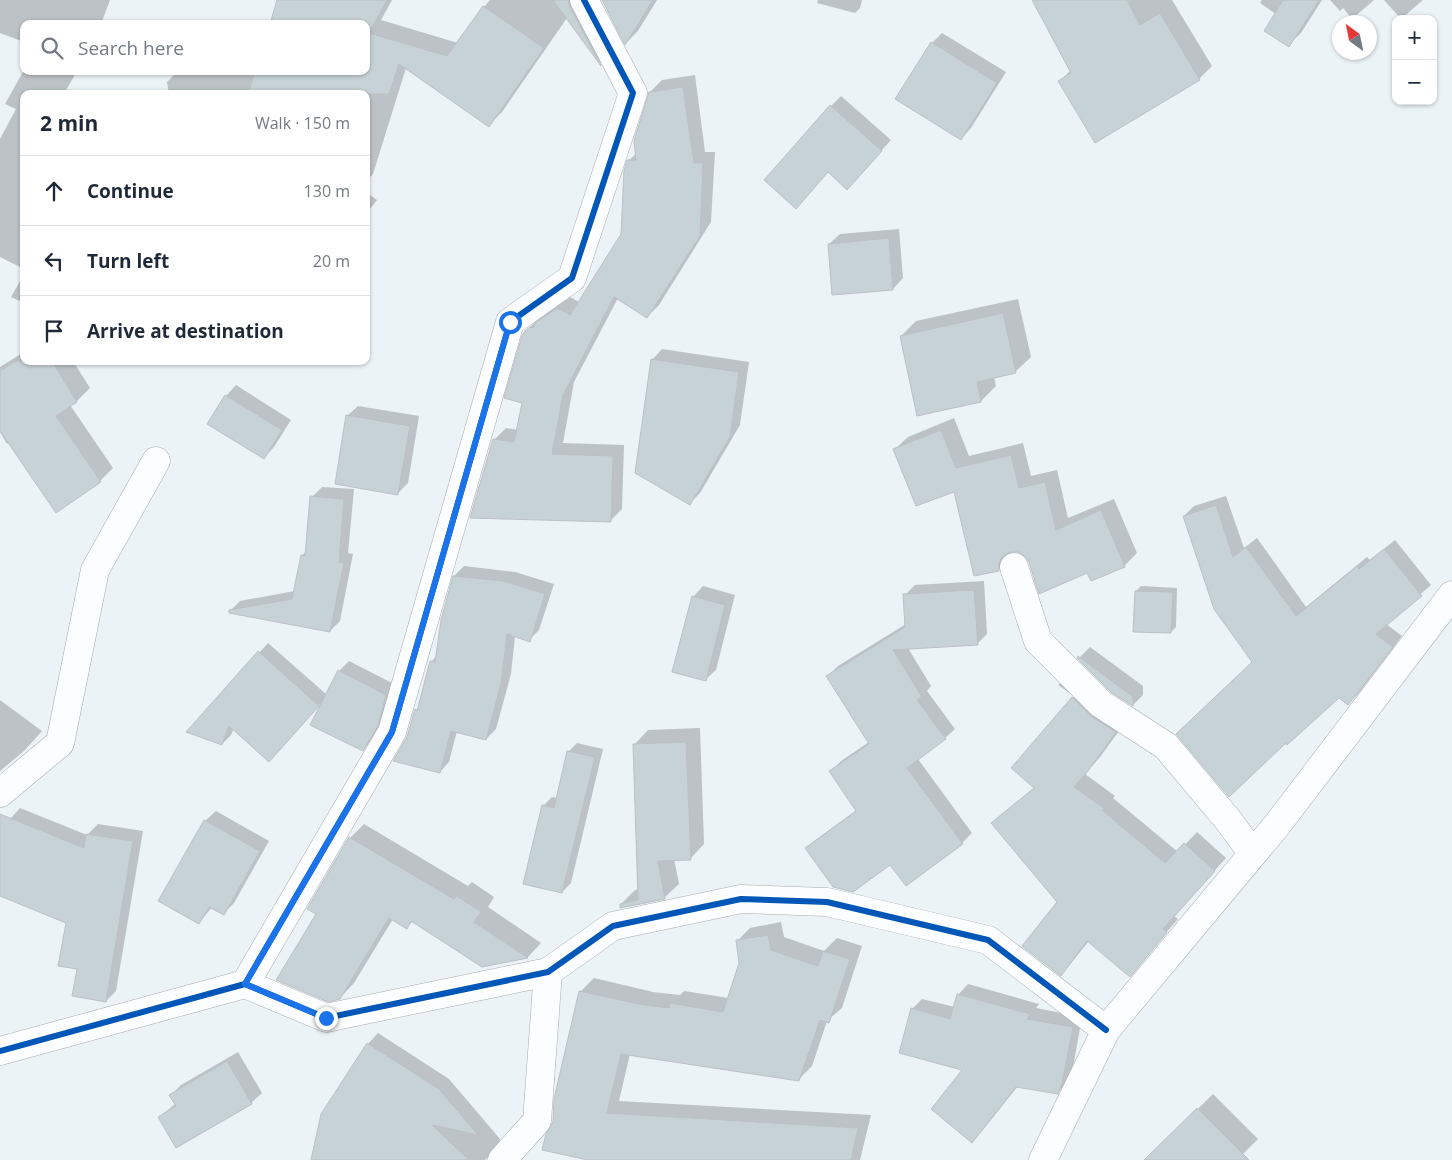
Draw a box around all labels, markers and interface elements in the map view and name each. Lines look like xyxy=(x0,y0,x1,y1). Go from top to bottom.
north arrow xyxy=(1332,15,1377,60)
map controls xyxy=(1392,15,1437,105)
button: + xyxy=(1392,15,1437,60)
search box xyxy=(20,20,370,75)
icon: search xyxy=(38,34,66,62)
text: Search here xyxy=(78,35,184,61)
button: − xyxy=(1392,60,1437,105)
text: 2 min xyxy=(40,109,98,137)
text: Walk · 150 m xyxy=(255,112,350,134)
icon: ahead xyxy=(40,177,68,205)
text: Continue xyxy=(87,178,174,204)
text: 130 m xyxy=(304,180,350,202)
icon: left xyxy=(40,247,68,275)
text: Turn left xyxy=(87,248,169,274)
text: 20 m xyxy=(313,250,350,272)
route start xyxy=(499,311,522,334)
icon: arrive xyxy=(40,317,68,345)
text: Arrive at destination xyxy=(87,318,284,344)
route end xyxy=(315,1007,338,1030)

